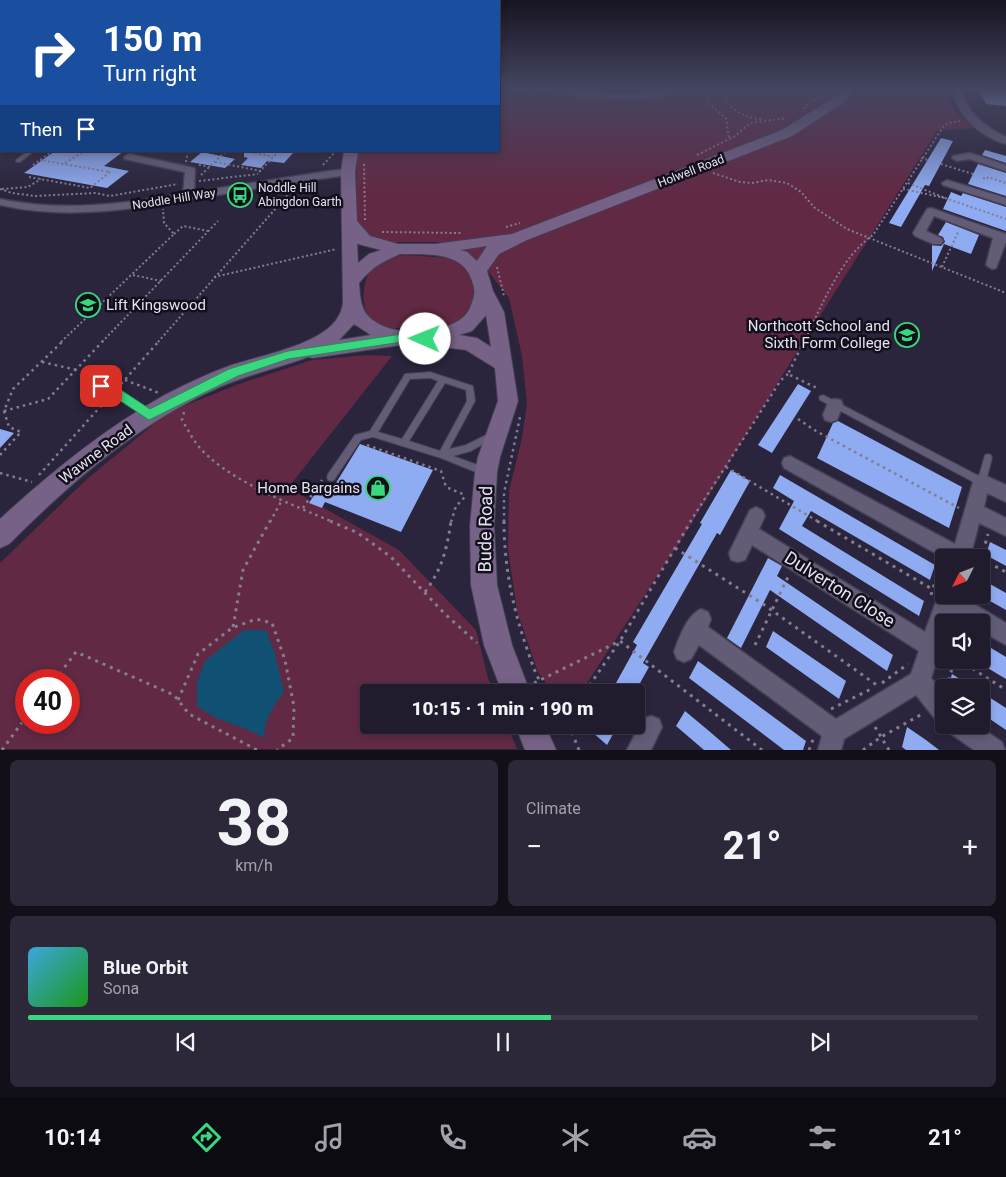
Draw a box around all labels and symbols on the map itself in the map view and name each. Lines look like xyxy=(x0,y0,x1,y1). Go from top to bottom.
street label: Holwell Road xyxy=(656,152,726,190)
place label: Noddle Hill Abingdon Garth xyxy=(258,181,342,209)
bus stop icon: Noddle Hill Abingdon Garth xyxy=(227,182,253,208)
street label: Noddle Hill Way xyxy=(131,185,217,212)
school or university icon: Lift Kingswood xyxy=(75,292,101,318)
place label: Lift Kingswood xyxy=(106,296,206,314)
position arrow xyxy=(398,312,450,364)
place label: Northcott School and Sixth Form College xyxy=(748,317,890,352)
school or university icon: Northcott School and Sixth Form College xyxy=(894,322,920,348)
pin xyxy=(80,365,122,407)
street label: Wawne Road xyxy=(56,421,136,487)
shop icon: Home Bargains xyxy=(365,475,391,501)
place label: Home Bargains xyxy=(257,479,360,497)
street label: Bude Road xyxy=(474,486,496,572)
street label: Dulverton Close xyxy=(781,547,899,631)
north arrow xyxy=(935,549,990,604)
speed limit sign: 40 xyxy=(15,669,80,734)

